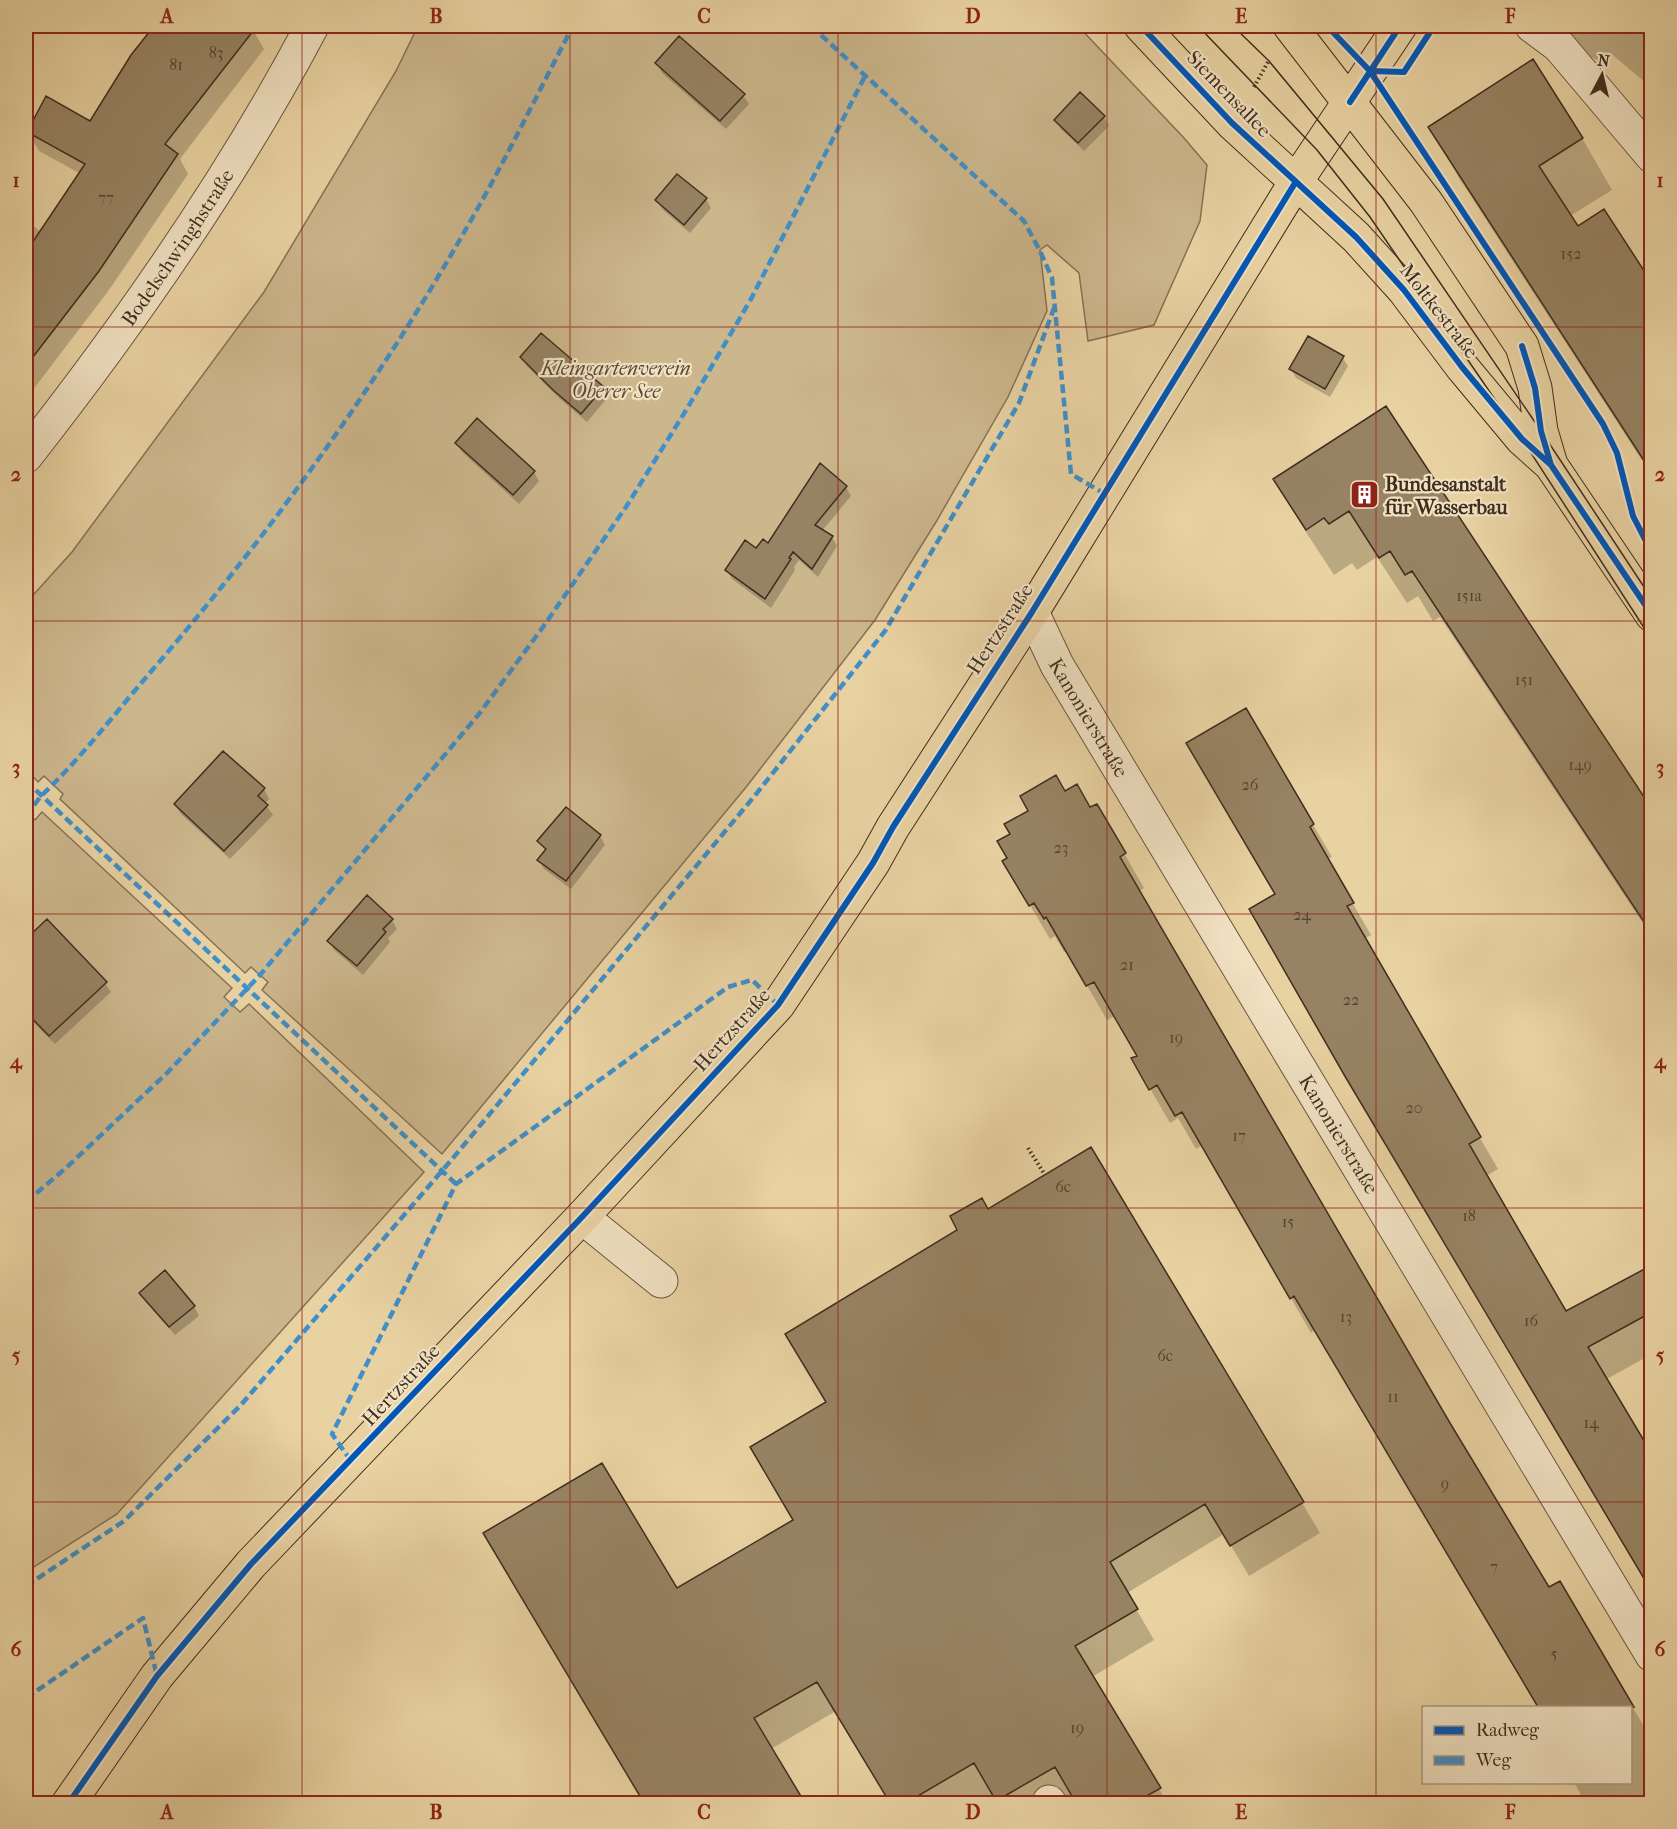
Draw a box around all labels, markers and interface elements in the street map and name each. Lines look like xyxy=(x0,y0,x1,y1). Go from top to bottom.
text: A xyxy=(159,5,175,28)
text: B xyxy=(429,5,443,28)
text: C xyxy=(697,5,711,28)
text: D xyxy=(965,5,981,28)
text: E xyxy=(1235,5,1247,28)
text: F xyxy=(1504,5,1516,28)
house number: 83 xyxy=(209,43,223,62)
north arrow xyxy=(1572,45,1632,105)
street label: Siemensallee xyxy=(1182,46,1276,142)
text: N xyxy=(1597,50,1612,71)
house number: 81 xyxy=(169,55,183,74)
street label: Bodelschwinghstraße xyxy=(116,165,238,330)
text: 1 xyxy=(12,169,20,192)
text: 1 xyxy=(1656,169,1664,192)
house number: 77 xyxy=(98,188,114,207)
house number: 152 xyxy=(1561,244,1581,263)
street label: Moltkestraße xyxy=(1395,259,1483,363)
park label: Kleingartenverein Oberer See xyxy=(539,357,691,403)
text: 2 xyxy=(11,463,21,486)
text: 2 xyxy=(1655,463,1665,486)
place label: Bundesanstalt für Wasserbau xyxy=(1384,473,1508,519)
building icon: Bundesanstalt für Wasserbau xyxy=(1348,479,1380,511)
street label: Hertzstraße xyxy=(962,579,1038,679)
house number: 151a xyxy=(1456,586,1482,605)
street label: Kanonierstraße xyxy=(1044,654,1133,781)
house number: 151 xyxy=(1515,670,1533,689)
house number: 149 xyxy=(1568,755,1592,774)
text: 3 xyxy=(12,756,20,779)
text: 3 xyxy=(1656,756,1664,779)
house number: 26 xyxy=(1242,775,1259,794)
house number: 23 xyxy=(1054,838,1068,857)
house number: 24 xyxy=(1293,905,1311,924)
house number: 21 xyxy=(1120,955,1134,974)
street label: Hertzstraße xyxy=(689,984,775,1076)
house number: 22 xyxy=(1343,990,1359,1009)
house number: 19 xyxy=(1169,1028,1183,1047)
text: 4 xyxy=(9,1050,23,1074)
text: 4 xyxy=(1653,1050,1667,1074)
street label: Kanonierstraße xyxy=(1294,1071,1384,1198)
house number: 20 xyxy=(1405,1098,1423,1117)
house number: 17 xyxy=(1232,1126,1246,1145)
house number: 6c xyxy=(1055,1177,1071,1196)
house number: 18 xyxy=(1462,1206,1476,1225)
house number: 15 xyxy=(1282,1212,1294,1231)
house number: 13 xyxy=(1340,1307,1352,1326)
house number: 16 xyxy=(1524,1311,1538,1330)
street label: Hertzstraße xyxy=(357,1339,445,1431)
text: 5 xyxy=(12,1344,21,1367)
text: 5 xyxy=(1656,1344,1665,1367)
house number: 6c xyxy=(1157,1346,1173,1365)
house number: 11 xyxy=(1387,1387,1399,1406)
house number: 14 xyxy=(1583,1413,1599,1432)
house number: 9 xyxy=(1441,1474,1449,1493)
house number: 7 xyxy=(1490,1557,1498,1576)
text: 6 xyxy=(11,1638,23,1661)
text: 6 xyxy=(1655,1638,1667,1661)
house number: 5 xyxy=(1551,1644,1558,1663)
legend xyxy=(1422,1706,1632,1784)
house number: 19 xyxy=(1070,1718,1084,1737)
text: Radweg xyxy=(1476,1720,1539,1741)
text: Weg xyxy=(1475,1750,1511,1771)
text: A xyxy=(159,1801,175,1824)
text: B xyxy=(429,1801,443,1824)
text: C xyxy=(697,1801,711,1824)
text: D xyxy=(965,1801,981,1824)
text: E xyxy=(1235,1801,1247,1824)
text: F xyxy=(1504,1801,1516,1824)

